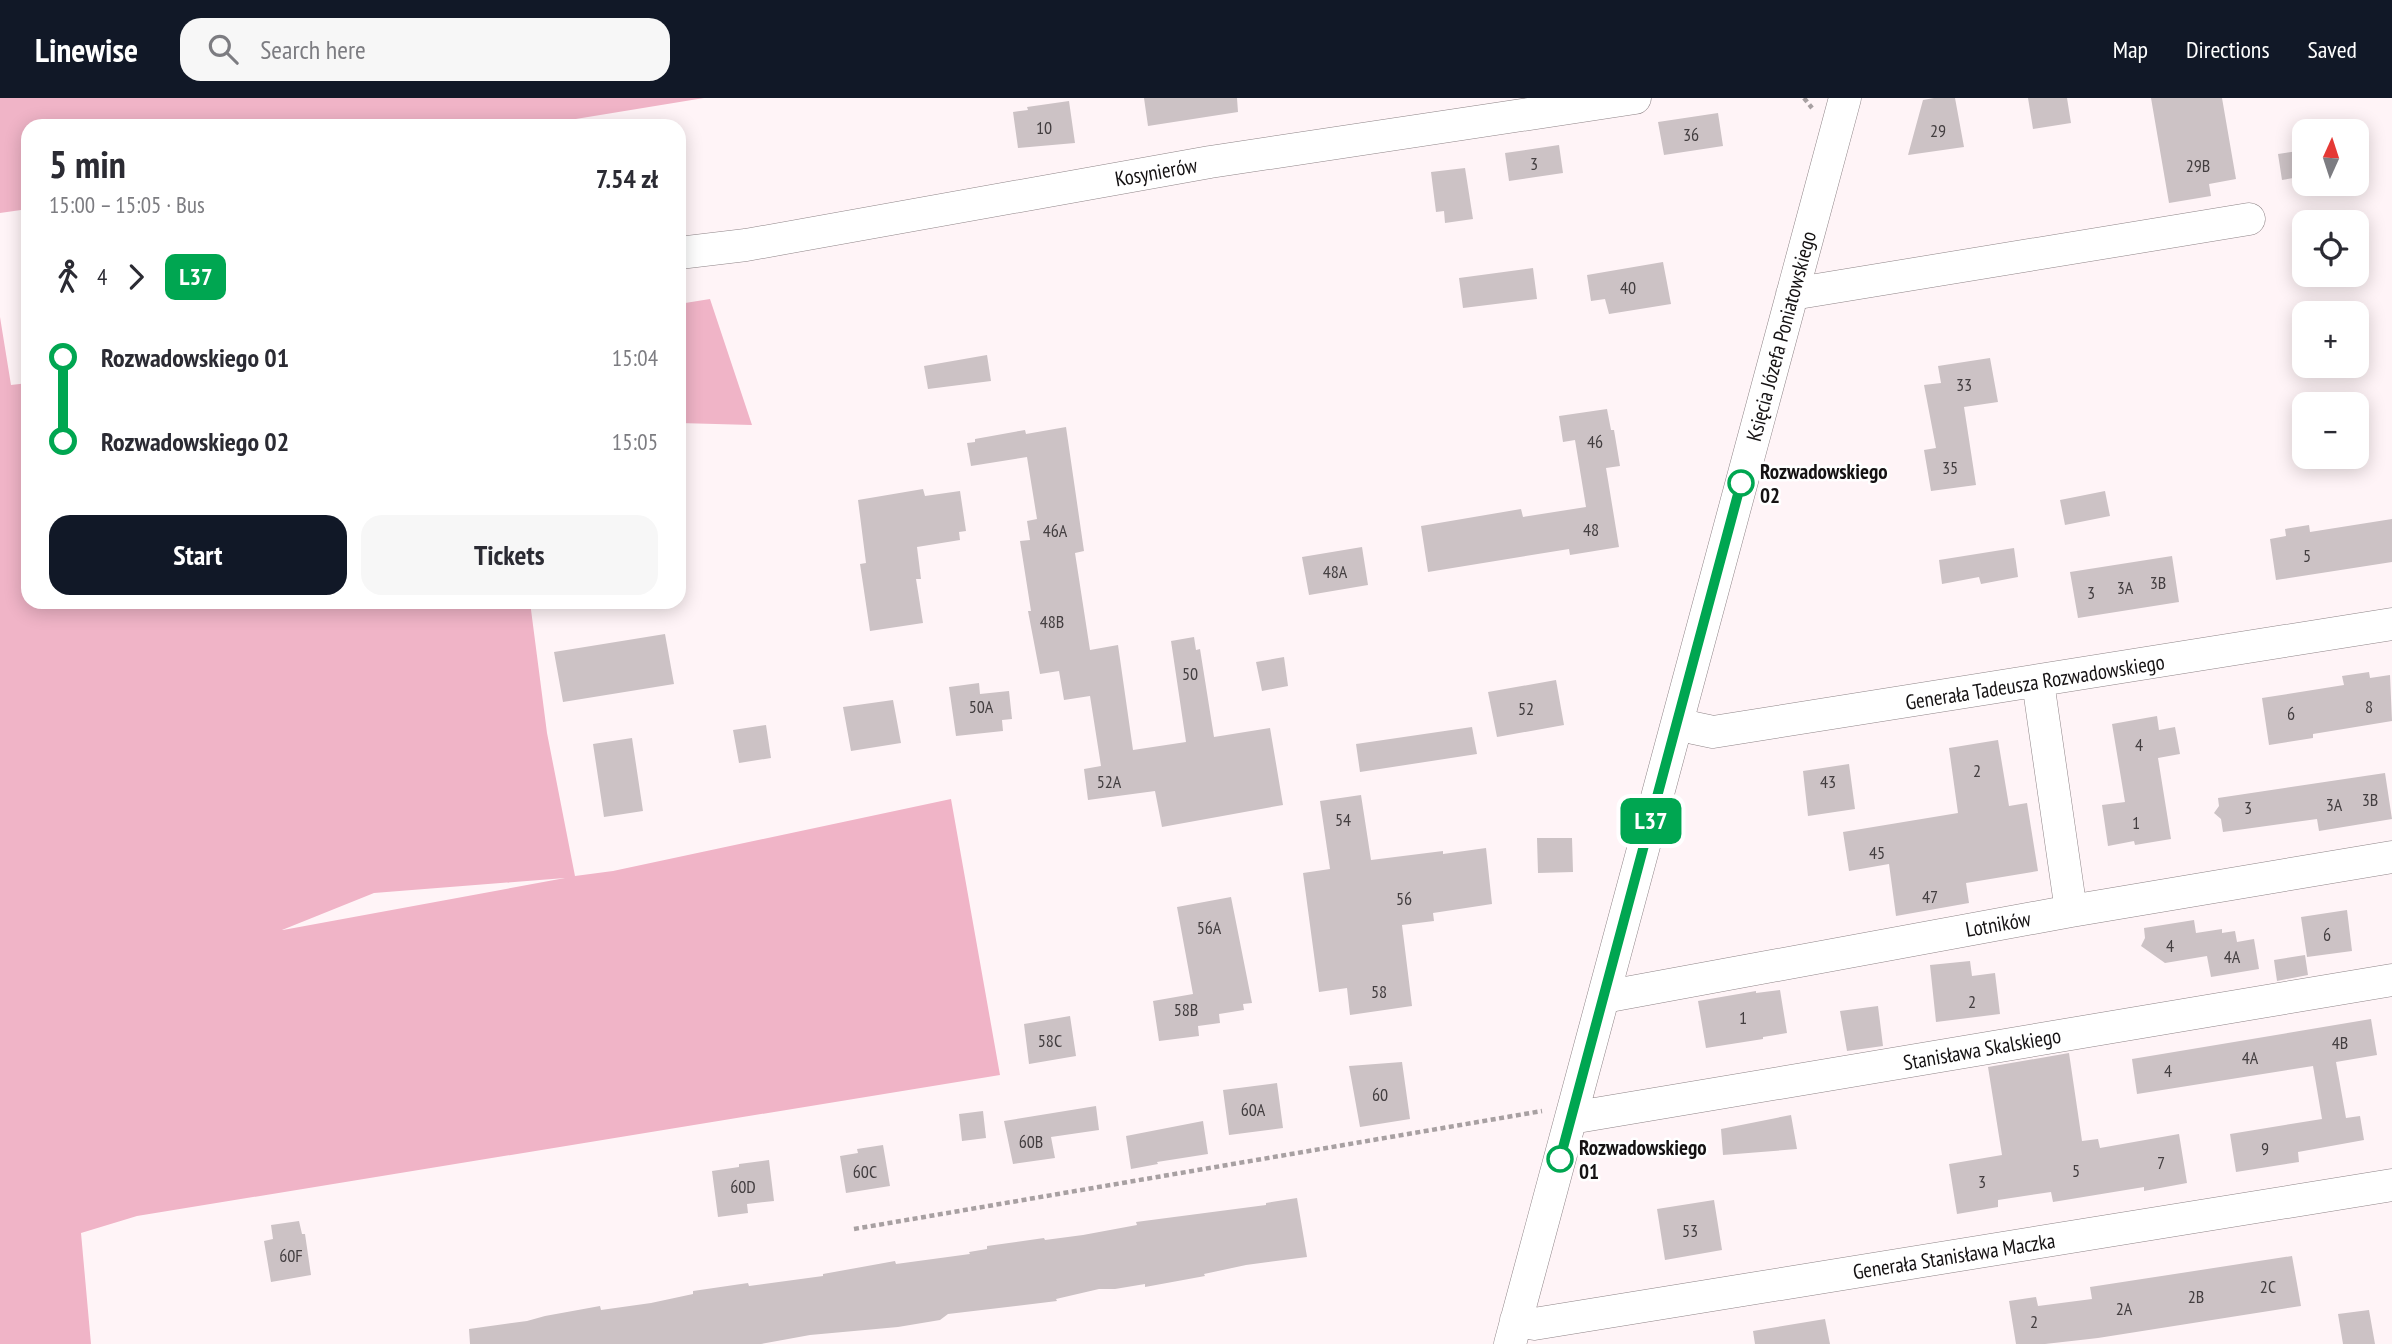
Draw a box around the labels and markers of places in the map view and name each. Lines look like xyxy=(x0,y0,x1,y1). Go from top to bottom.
place label: Rozwadowskiego 02 xyxy=(1760,458,1888,509)
marker: Rozwadowskiego 02 xyxy=(1728,470,1754,496)
place label: Rozwadowskiego 01 xyxy=(1579,1134,1707,1185)
marker: Rozwadowskiego 01 xyxy=(1547,1146,1573,1172)

